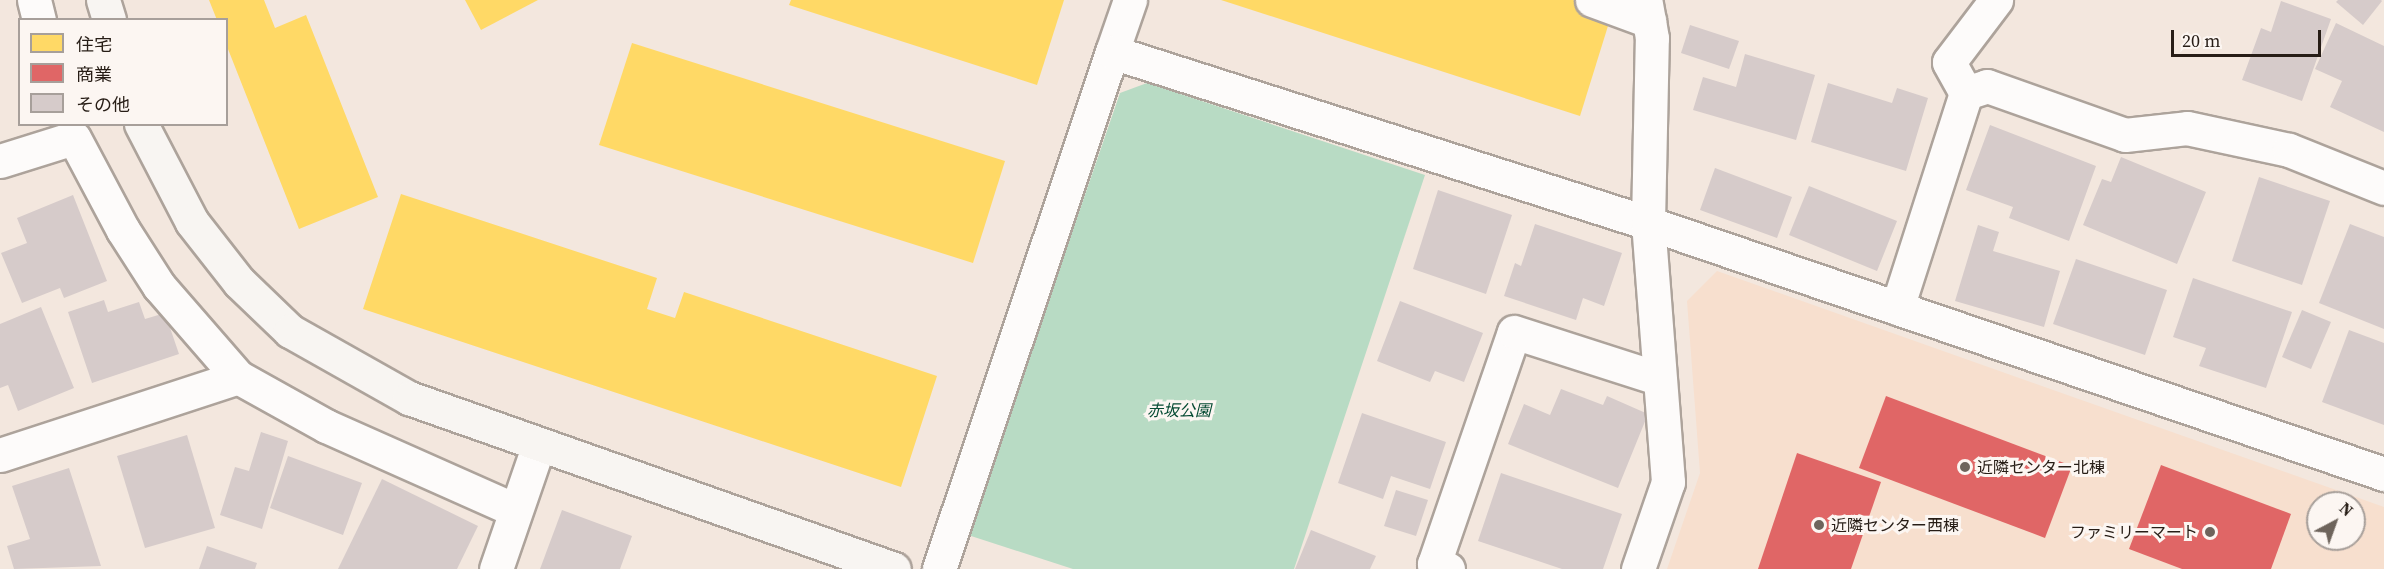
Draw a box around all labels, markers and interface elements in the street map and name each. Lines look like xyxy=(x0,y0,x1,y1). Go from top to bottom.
legend xyxy=(18,18,228,126)
scale bar xyxy=(2174,18,2324,56)
text: 20 m xyxy=(2182,28,2220,53)
text: 住宅 xyxy=(76,32,112,57)
text: 商業 xyxy=(76,62,112,87)
text: その他 xyxy=(76,92,130,117)
park label: 赤坂公園 xyxy=(1147,400,1211,420)
place label: 近隣センター北棟 xyxy=(1977,457,2105,477)
marker: 近隣センター北棟 xyxy=(1958,460,1972,474)
north arrow xyxy=(2306,491,2366,551)
text: N xyxy=(2335,497,2358,521)
place label: 近隣センター西棟 xyxy=(1831,515,1959,535)
marker: 近隣センター西棟 xyxy=(1812,518,1826,532)
place label: ファミリーマート xyxy=(2070,522,2198,542)
marker: ファミリーマート xyxy=(2203,525,2217,539)

